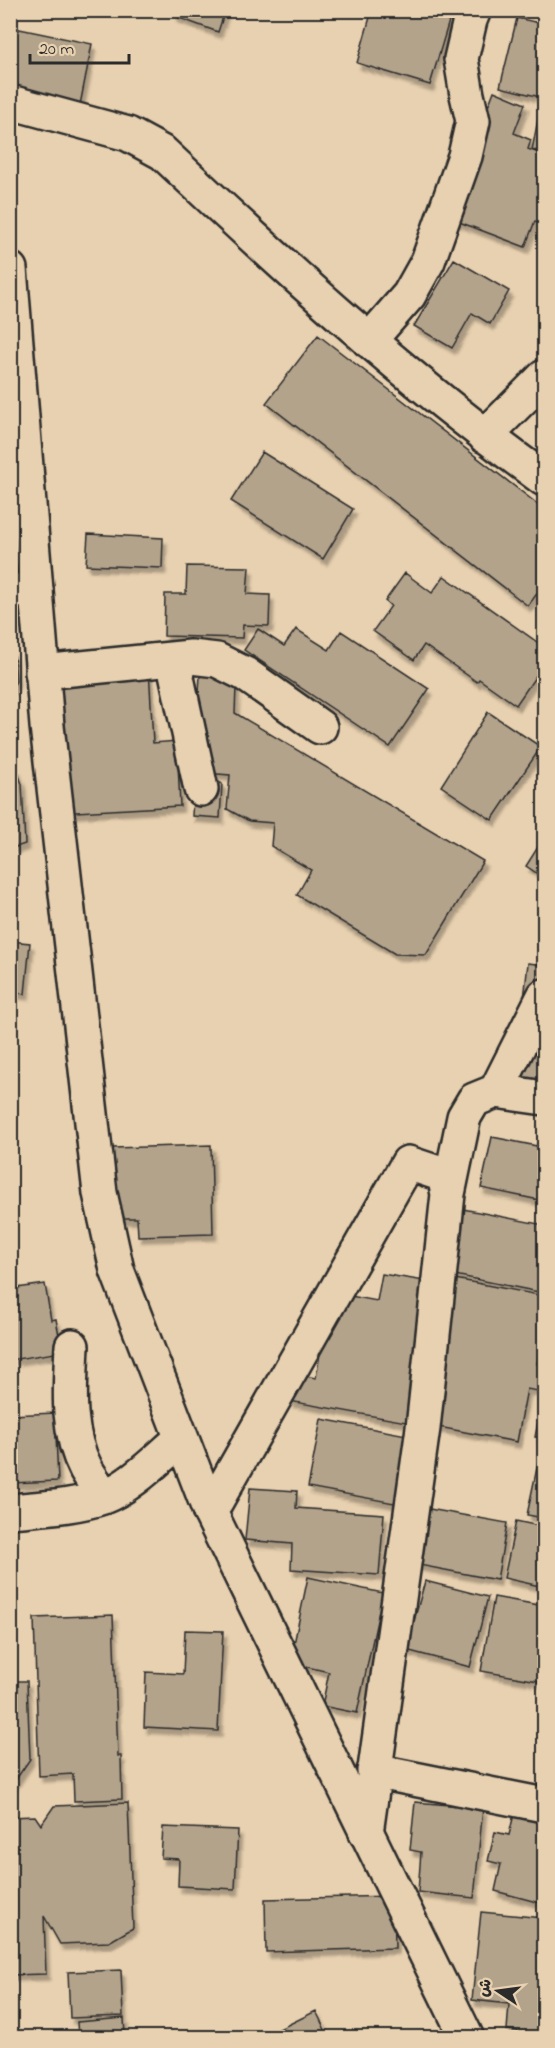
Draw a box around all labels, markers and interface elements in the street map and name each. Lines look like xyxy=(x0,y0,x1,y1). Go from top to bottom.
scale bar xyxy=(30,27,129,65)
text: 20 m xyxy=(39,37,74,63)
north arrow xyxy=(468,1961,528,2021)
text: ش xyxy=(472,1977,499,1999)

